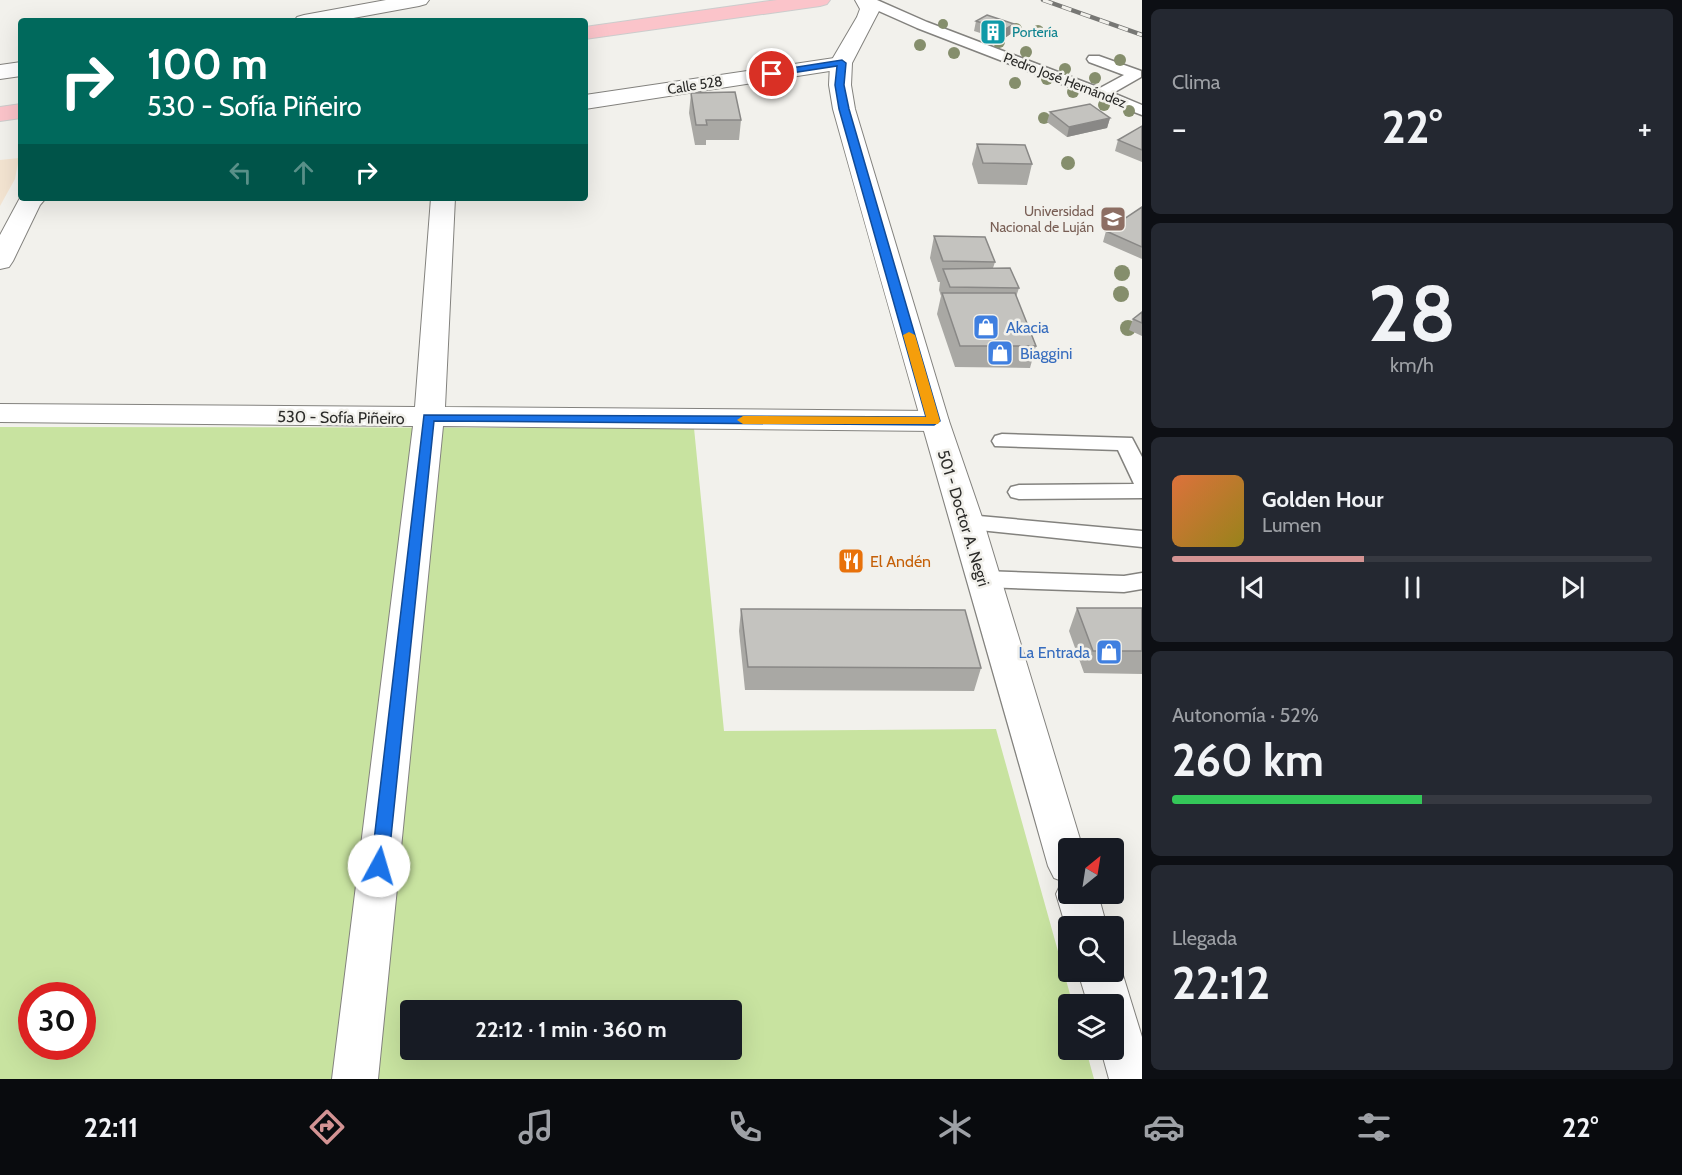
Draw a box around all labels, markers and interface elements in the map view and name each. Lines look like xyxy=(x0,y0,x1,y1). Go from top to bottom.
building icon: Portería xyxy=(978,17,1008,47)
place label: Portería xyxy=(1012,23,1058,41)
text: 100 m xyxy=(147,38,268,90)
icon: right xyxy=(48,42,126,120)
pin xyxy=(746,48,797,99)
street label: Pedro José Hernández xyxy=(1001,48,1129,112)
icon: arrive xyxy=(755,57,788,90)
text: Clima xyxy=(1172,70,1220,94)
street label: Calle 528 xyxy=(666,72,724,98)
text: 530 - Sofía Piñeiro xyxy=(147,90,362,123)
text: 22° xyxy=(1382,100,1442,154)
text: − xyxy=(1172,108,1187,148)
text: + xyxy=(1637,108,1652,148)
icon: left xyxy=(224,156,257,189)
icon: ahead xyxy=(287,156,320,189)
icon: right xyxy=(350,156,383,189)
place label: Universidad Nacional de Luján xyxy=(990,202,1094,236)
school or university icon: Universidad Nacional de Luján xyxy=(1098,204,1128,234)
text: 28 xyxy=(1368,266,1456,361)
shop icon: Akacia xyxy=(971,312,1001,342)
place label: Akacia xyxy=(1006,318,1049,337)
shop icon: Biaggini xyxy=(985,338,1015,368)
place label: Biaggini xyxy=(1020,344,1073,363)
text: km/h xyxy=(1390,353,1434,377)
street label: 530 - Sofía Piñeiro xyxy=(277,407,405,428)
street label: 501 - Doctor A. Negri xyxy=(934,448,993,589)
text: Golden Hour xyxy=(1262,486,1383,513)
text: Lumen xyxy=(1262,513,1321,537)
restaurant icon: El Andén xyxy=(836,546,866,576)
place label: El Andén xyxy=(870,552,931,571)
icon: previous xyxy=(1236,571,1269,604)
icon: pause xyxy=(1396,571,1429,604)
icon: next xyxy=(1556,571,1589,604)
shop icon: La Entrada xyxy=(1094,637,1124,667)
place label: La Entrada xyxy=(1019,643,1090,662)
text: Autonomía · 52% xyxy=(1172,703,1319,727)
text: 260 km xyxy=(1172,733,1324,787)
position arrow xyxy=(347,834,411,898)
north arrow xyxy=(1058,838,1124,904)
map controls xyxy=(1058,838,1124,1060)
button: search xyxy=(1058,916,1124,982)
text: Llegada xyxy=(1172,926,1237,950)
text: 22:12 xyxy=(1172,956,1270,1010)
speed limit sign: 30 xyxy=(18,982,96,1060)
button: layers xyxy=(1058,994,1124,1060)
text: 22:12 · 1 min · 360 m xyxy=(475,1016,667,1043)
icon: directions xyxy=(306,1106,348,1148)
icon: music xyxy=(515,1106,557,1148)
icon: phone xyxy=(724,1106,766,1148)
icon: climate xyxy=(934,1106,976,1148)
icon: car xyxy=(1143,1106,1185,1148)
icon: filters xyxy=(1353,1106,1395,1148)
text: 22:11 xyxy=(84,1111,138,1144)
text: 22° xyxy=(1562,1111,1598,1144)

